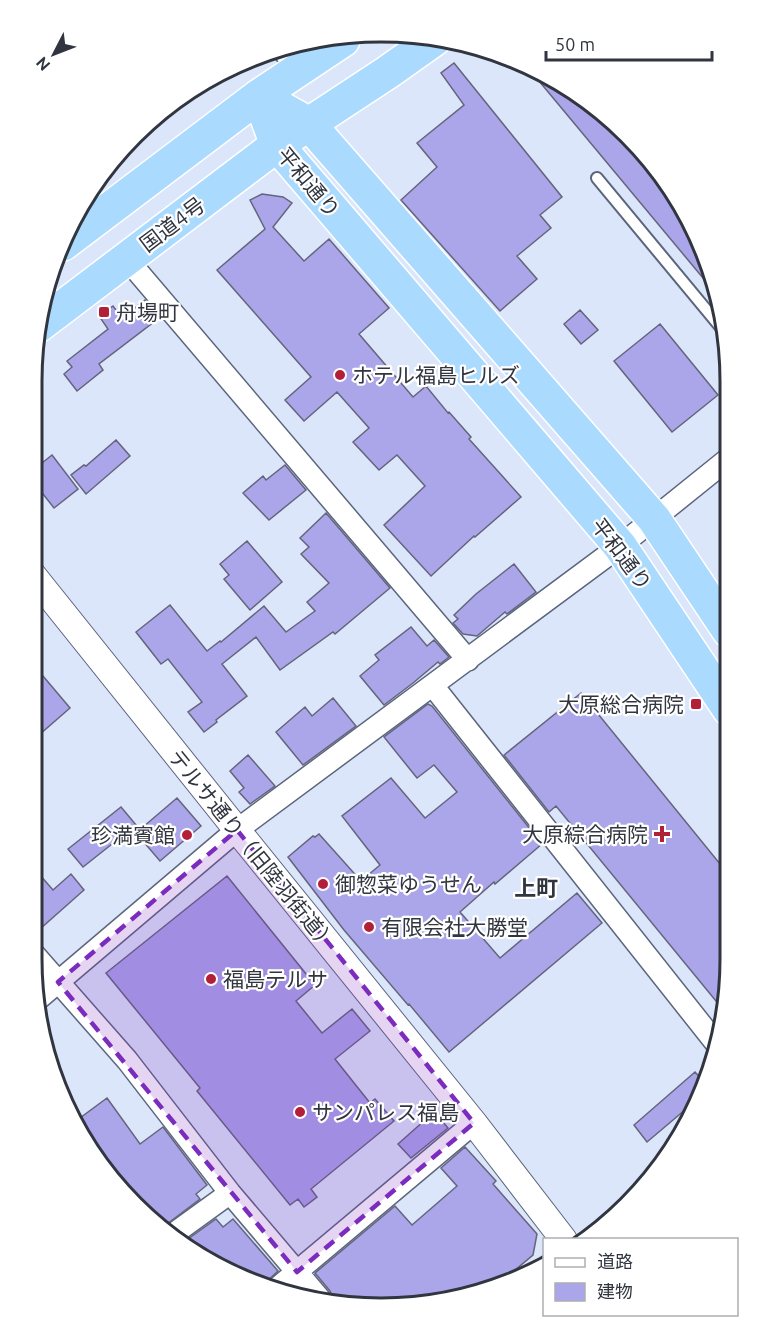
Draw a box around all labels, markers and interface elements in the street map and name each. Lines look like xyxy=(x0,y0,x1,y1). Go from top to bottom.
north arrow xyxy=(24,24,84,84)
scale bar xyxy=(546,24,712,62)
text: 50 m xyxy=(555,34,595,54)
text: N xyxy=(32,54,54,74)
street label: 平和通り xyxy=(273,142,345,222)
street label: 国道4号 xyxy=(135,192,209,256)
place label: 舟場町 xyxy=(116,300,179,324)
marker: 舟場町 xyxy=(97,305,111,319)
place label: ホテル福島ヒルズ xyxy=(352,363,520,387)
marker: ホテル福島ヒルズ xyxy=(333,368,347,382)
street label: 平和通り xyxy=(587,513,657,595)
place label: 大原総合病院 xyxy=(558,692,684,716)
marker: 大原総合病院 xyxy=(689,697,703,711)
street label: テルサ通り（旧陸羽街道） xyxy=(164,745,342,955)
place label: 大原綜合病院 xyxy=(522,822,648,846)
place label: 珍満賓館 xyxy=(91,823,175,847)
marker: 大原綜合病院 xyxy=(653,825,671,843)
marker: 珍満賓館 xyxy=(180,828,194,842)
place label: 御惣菜ゆうせん xyxy=(335,872,482,896)
district label: 上町 xyxy=(514,875,558,900)
marker: 御惣菜ゆうせん xyxy=(316,877,330,891)
place label: 有限会社大勝堂 xyxy=(381,915,528,939)
marker: 有限会社大勝堂 xyxy=(362,920,376,934)
place label: 福島テルサ xyxy=(223,967,328,991)
marker: 福島テルサ xyxy=(204,972,218,986)
place label: サンパレス福島 xyxy=(312,1100,459,1124)
marker: サンパレス福島 xyxy=(293,1105,307,1119)
legend xyxy=(543,1238,738,1316)
text: 道路 xyxy=(597,1251,633,1271)
text: 建物 xyxy=(597,1281,633,1301)

